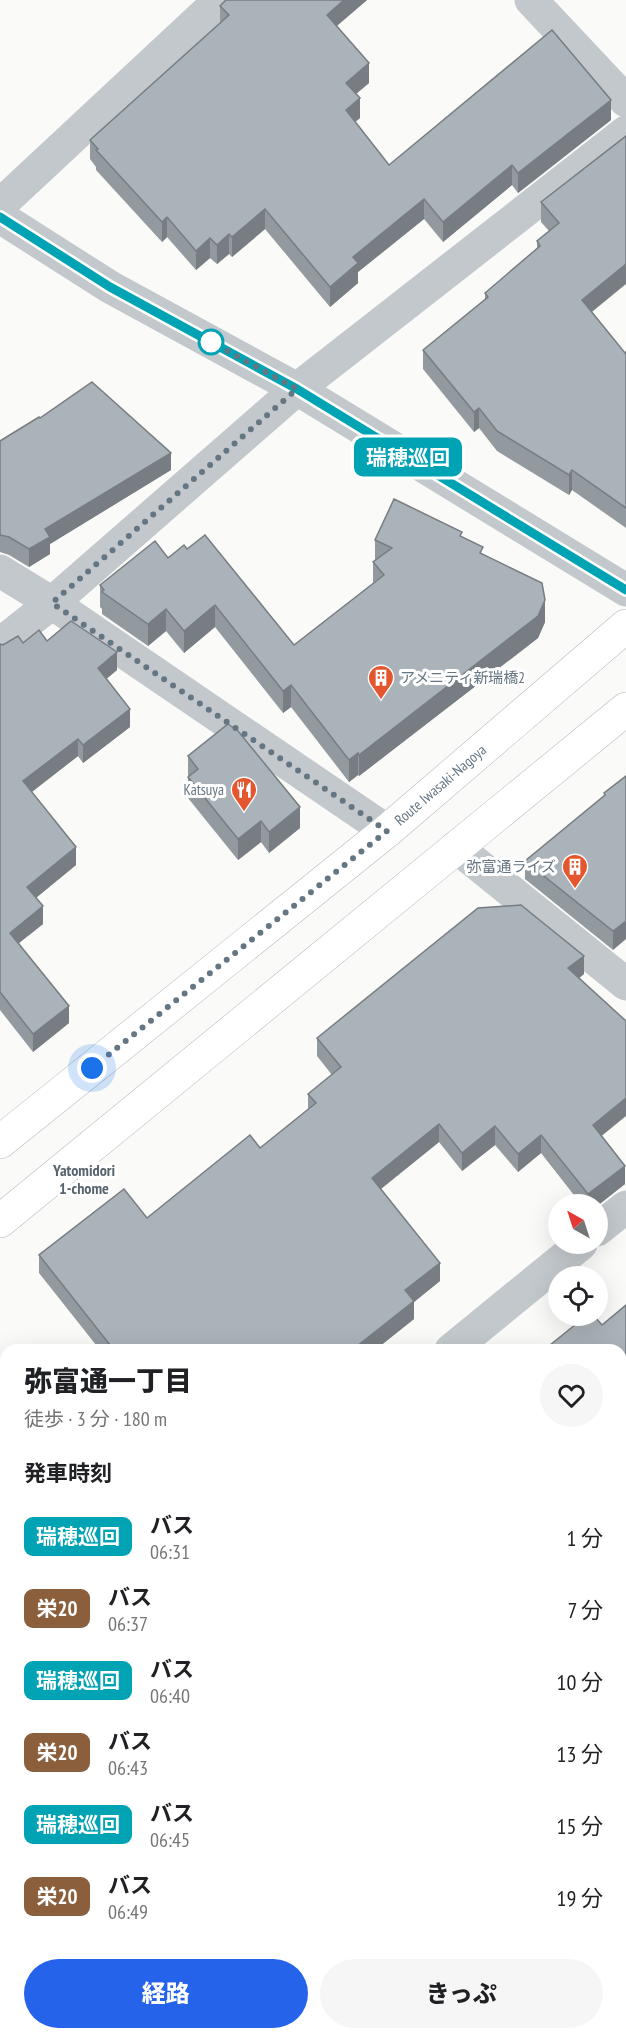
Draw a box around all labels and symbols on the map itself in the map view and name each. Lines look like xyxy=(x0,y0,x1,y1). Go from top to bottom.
unlabelled marker xyxy=(198,329,224,355)
line badge: 瑞穂巡回 xyxy=(366,438,450,476)
building icon: アメニティ新瑞橋2 xyxy=(366,663,396,701)
place label: アメニティ新瑞橋2 xyxy=(400,668,525,687)
street label: Route Iwasaki-Nagoya xyxy=(391,740,490,829)
restaurant icon: Katsuya xyxy=(229,775,259,813)
place label: Katsuya xyxy=(184,780,224,799)
building icon: 弥富通ライズ xyxy=(560,852,590,890)
place label: 弥富通ライズ xyxy=(466,857,556,876)
your location xyxy=(77,1053,107,1083)
district label: Yatomidori 1-chome xyxy=(52,1160,115,1198)
north arrow xyxy=(548,1194,608,1254)

